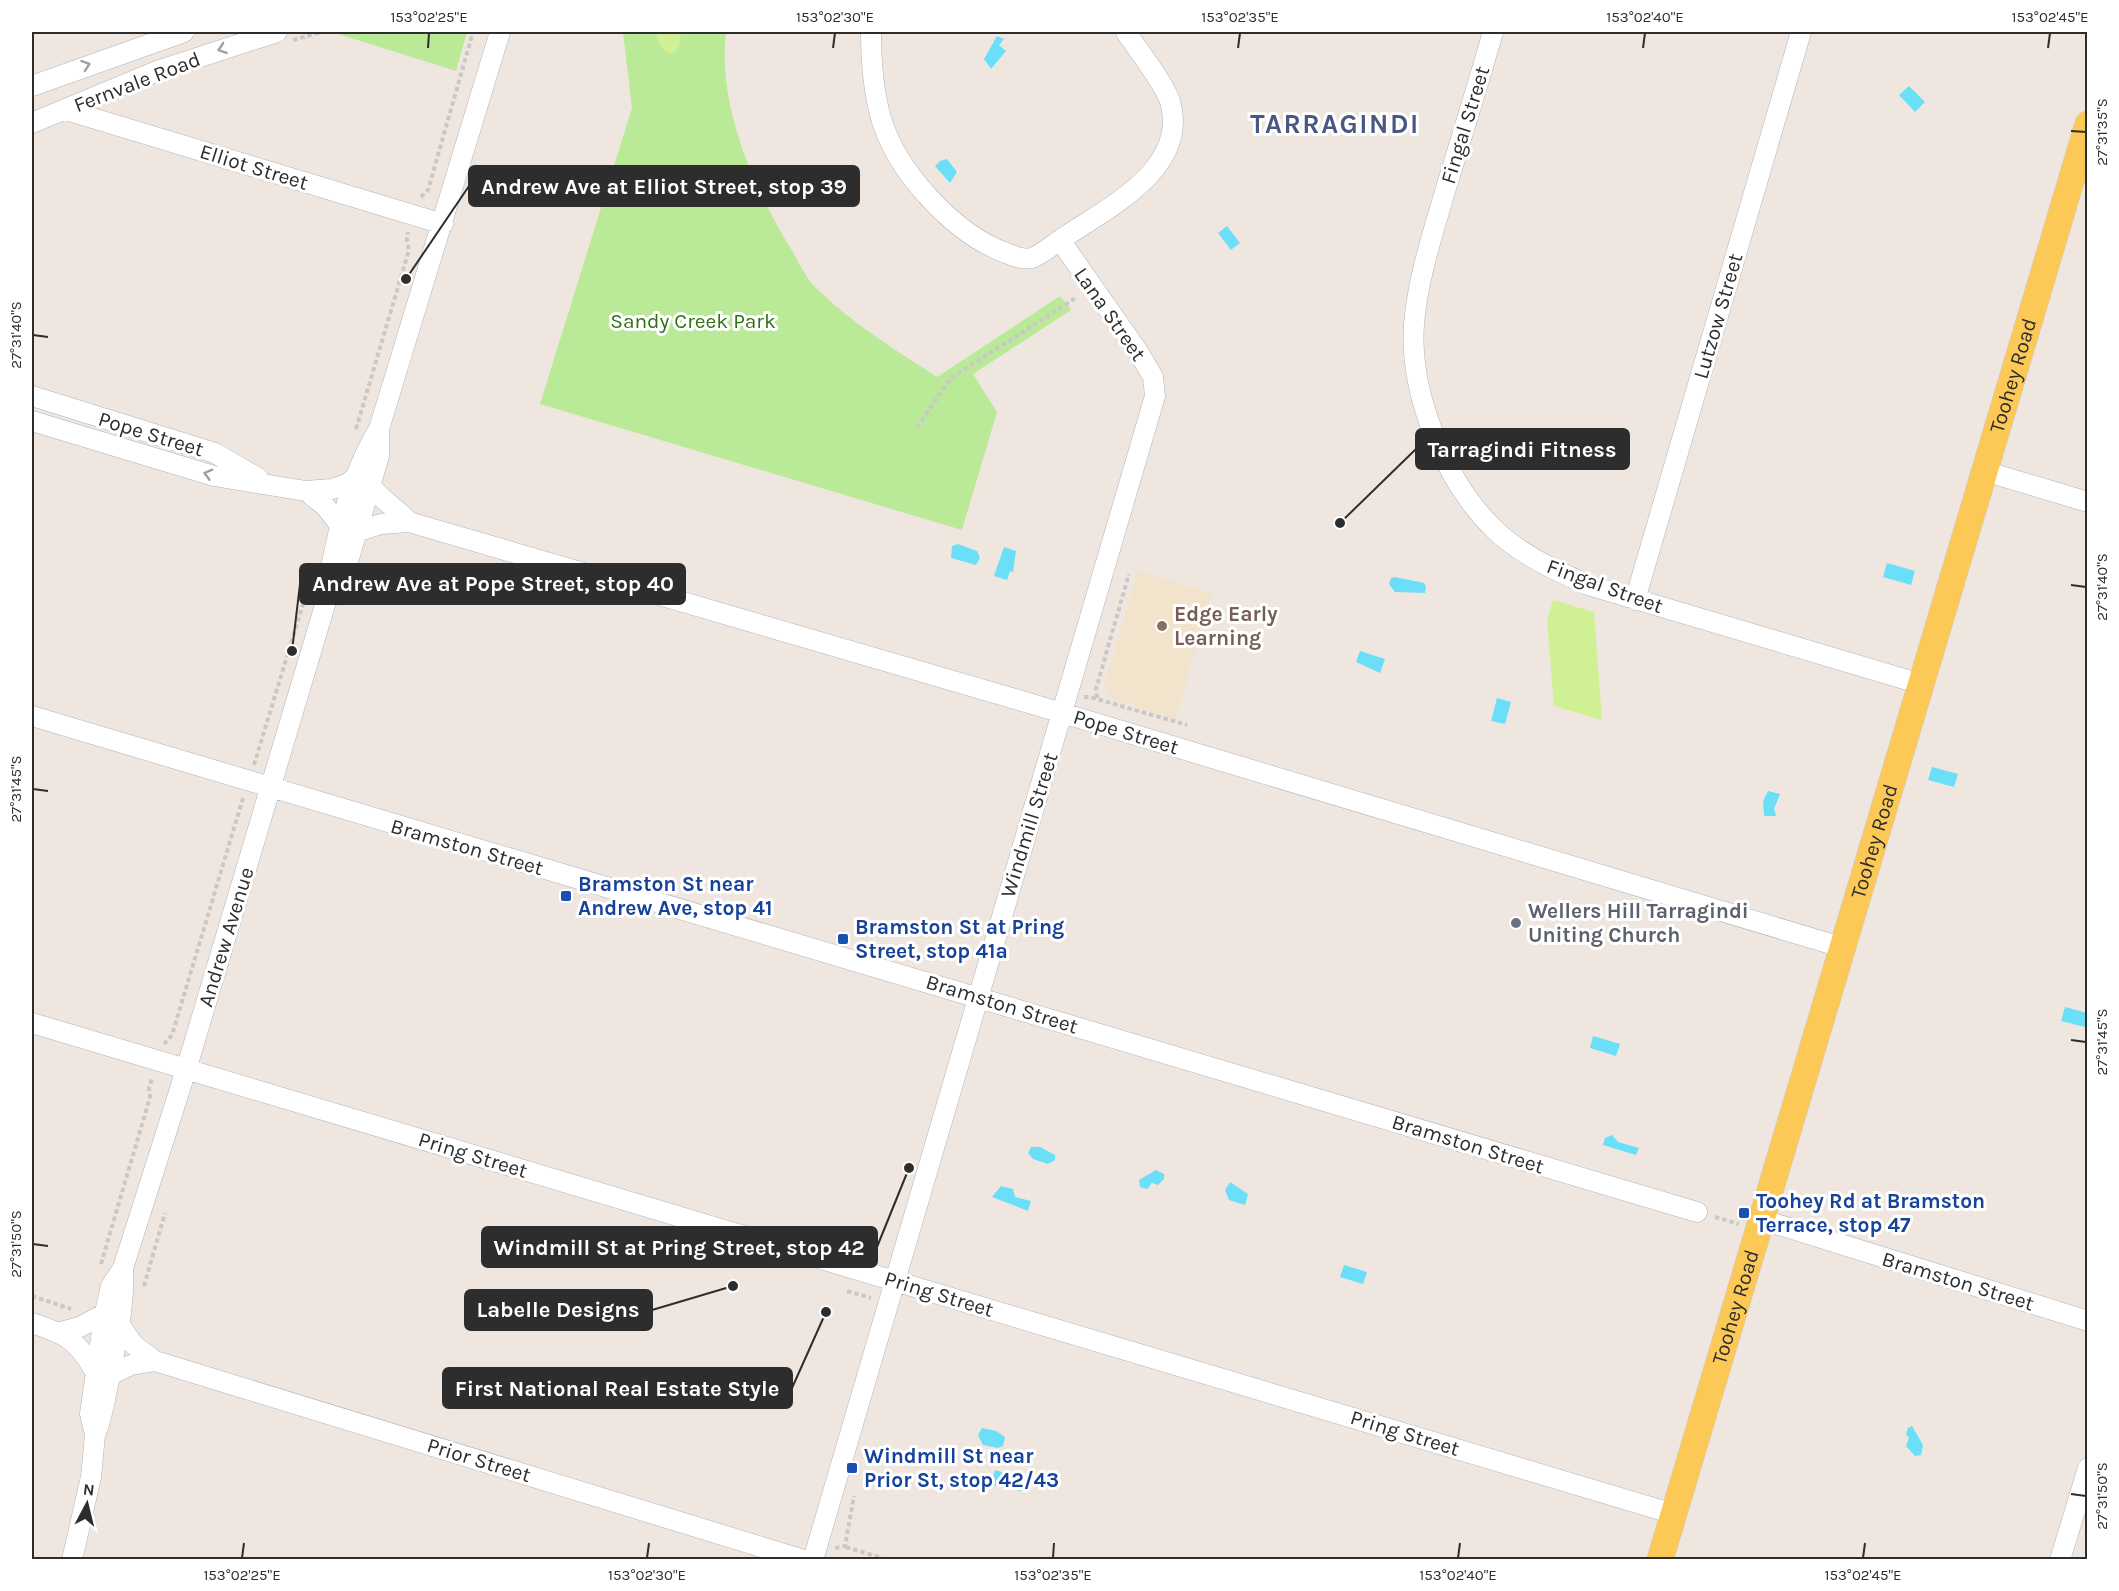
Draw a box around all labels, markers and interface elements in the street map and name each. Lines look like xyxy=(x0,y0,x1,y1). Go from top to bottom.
text: 153°02'25"E xyxy=(390,8,468,26)
text: 153°02'30"E xyxy=(796,8,874,26)
text: 153°02'35"E xyxy=(1201,8,1279,26)
text: 153°02'40"E xyxy=(1606,8,1684,26)
text: 153°02'45"E xyxy=(2012,8,2088,26)
one-way arrow xyxy=(217,42,228,55)
street label: Fernvale Road xyxy=(70,47,204,117)
one-way arrow xyxy=(80,60,91,73)
street label: Fingal Street xyxy=(1436,63,1494,187)
text: 27°31'35"S xyxy=(2093,98,2111,166)
district label: TARRAGINDI xyxy=(1250,108,1420,140)
street label: Elliot Street xyxy=(197,139,311,195)
callout: Andrew Ave at Elliot Street, stop 39 xyxy=(469,166,859,206)
text: Andrew Ave at Elliot Street, stop 39 xyxy=(481,174,847,200)
street label: Lutzow Street xyxy=(1689,250,1747,382)
street label: Lana Street xyxy=(1069,263,1151,365)
text: 27°31'40"S xyxy=(7,301,25,369)
park label: Sandy Creek Park xyxy=(610,309,776,333)
street label: Toohey Road xyxy=(1985,315,2041,436)
street label: Pope Street xyxy=(95,407,207,461)
callout: Tarragindi Fitness xyxy=(1416,429,1629,469)
text: Tarragindi Fitness xyxy=(1427,437,1617,463)
one-way arrow xyxy=(203,468,213,481)
text: 27°31'40"S xyxy=(2093,553,2111,621)
street label: Fingal Street xyxy=(1544,554,1666,618)
callout: Andrew Ave at Pope Street, stop 40 xyxy=(300,564,685,604)
text: Andrew Ave at Pope Street, stop 40 xyxy=(312,571,674,597)
place label: Edge Early Learning xyxy=(1174,602,1278,650)
marker: Edge Early Learning xyxy=(1155,619,1169,633)
street label: Pope Street xyxy=(1070,705,1182,759)
street label: Windmill Street xyxy=(996,749,1062,900)
text: 27°31'45"S xyxy=(7,755,25,823)
street label: Toohey Road xyxy=(1846,781,1903,901)
street label: Bramston Street xyxy=(388,814,546,880)
street label: Andrew Avenue xyxy=(193,864,259,1010)
place label: Bramston St near Andrew Ave, stop 41 xyxy=(578,872,772,920)
marker: Bramston St near Andrew Ave, stop 41 xyxy=(559,889,573,903)
place label: Wellers Hill Tarragindi Uniting Church xyxy=(1528,899,1749,947)
place label: Bramston St at Pring Street, stop 41a xyxy=(855,915,1064,963)
marker: Wellers Hill Tarragindi Uniting Church xyxy=(1509,916,1523,930)
marker: Bramston St at Pring Street, stop 41a xyxy=(836,932,850,946)
street label: Bramston Street xyxy=(923,969,1081,1039)
text: 27°31'45"S xyxy=(2093,1008,2111,1076)
street label: Bramston Street xyxy=(1389,1109,1547,1179)
street label: Pring Street xyxy=(416,1127,530,1183)
place label: Toohey Rd at Bramston Terrace, stop 47 xyxy=(1756,1189,1985,1237)
marker: Toohey Rd at Bramston Terrace, stop 47 xyxy=(1737,1206,1751,1220)
text: 27°31'50"S xyxy=(7,1210,25,1278)
callout: Windmill St at Pring Street, stop 42 xyxy=(482,1227,877,1267)
text: Windmill St at Pring Street, stop 42 xyxy=(494,1235,864,1261)
street label: Bramston Street xyxy=(1879,1246,2037,1316)
street label: Toohey Road xyxy=(1707,1247,1764,1367)
street label: Pring Street xyxy=(882,1266,996,1322)
callout: Labelle Designs xyxy=(465,1290,652,1330)
text: Labelle Designs xyxy=(476,1297,640,1323)
callout: First National Real Estate Style xyxy=(443,1368,792,1408)
text: First National Real Estate Style xyxy=(455,1376,779,1402)
street label: Pring Street xyxy=(1348,1405,1462,1461)
street label: Prior Street xyxy=(424,1433,534,1487)
place label: Windmill St near Prior St, stop 42/43 xyxy=(864,1444,1059,1492)
marker: Windmill St near Prior St, stop 42/43 xyxy=(845,1461,859,1475)
text: 27°31'50"S xyxy=(2093,1462,2111,1530)
north arrow xyxy=(57,1474,117,1534)
text: N xyxy=(82,1479,96,1500)
text: 153°02'25"E xyxy=(203,1566,281,1584)
text: 153°02'30"E xyxy=(608,1566,686,1584)
text: 153°02'35"E xyxy=(1014,1566,1092,1584)
text: 153°02'40"E xyxy=(1419,1566,1497,1584)
text: 153°02'45"E xyxy=(1825,1566,1901,1584)

